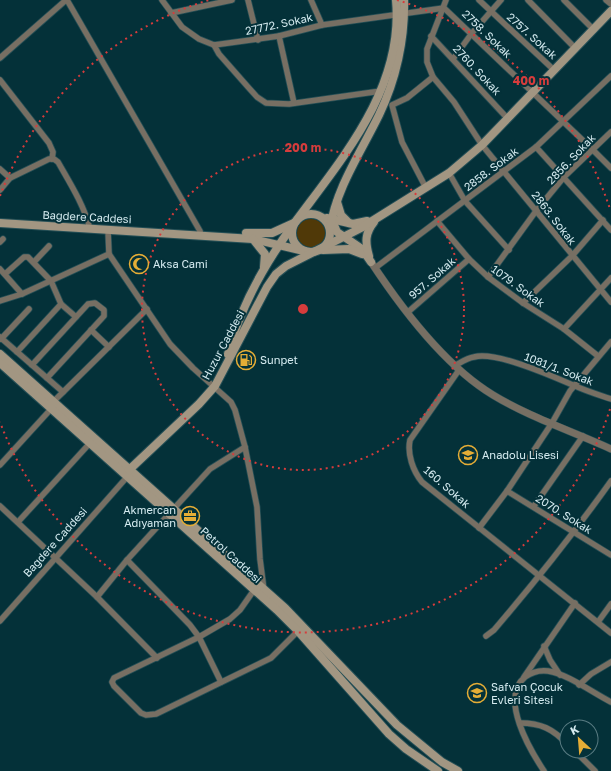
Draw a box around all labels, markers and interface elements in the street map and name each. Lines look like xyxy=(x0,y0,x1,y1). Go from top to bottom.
street label: 2758. Sokak xyxy=(460,7,515,60)
street label: 27772. Sokak xyxy=(244,10,314,37)
street label: 2757. Sokak xyxy=(505,10,560,61)
street label: 2760. Sokak xyxy=(451,42,504,97)
text: 400 m xyxy=(513,73,549,88)
street label: 2856. Sokak xyxy=(544,131,598,186)
text: 200 m xyxy=(285,140,321,155)
street label: 2858. Sokak xyxy=(461,144,520,193)
street label: 2863. Sokak xyxy=(529,188,579,247)
street label: Bağdere Caddesi xyxy=(42,208,132,225)
mosque icon: Aksa Cami xyxy=(128,253,150,275)
street label: 957. Sokak xyxy=(406,254,457,301)
place label: Aksa Cami xyxy=(153,257,208,270)
street label: 1079. Sokak xyxy=(489,262,548,309)
centre of rings xyxy=(296,302,310,316)
street label: Huzur Caddesi xyxy=(199,308,246,382)
fuel station icon: Sunpet xyxy=(235,349,257,371)
street label: 1081/1. Sokak xyxy=(523,349,596,388)
place label: Sunpet xyxy=(260,353,298,366)
school or university icon: Anadolu Lisesi xyxy=(457,444,479,466)
place label: Anadolu Lisesi xyxy=(482,448,559,461)
street label: 160. Sokak xyxy=(422,463,473,510)
street label: 2070. Sokak xyxy=(534,491,595,536)
place label: Akmercan Adıyaman xyxy=(123,503,176,529)
street label: Bagdere Caddesi xyxy=(20,504,89,579)
office icon: Akmercan Adıyaman xyxy=(179,505,201,527)
street label: Petrol Caddesi xyxy=(198,524,264,585)
place label: Safvan Çocuk Evleri Sitesi xyxy=(491,680,563,706)
school or university icon: Safvan Çocuk Evleri Sitesi xyxy=(466,682,488,704)
north arrow xyxy=(559,719,599,759)
text: K xyxy=(568,722,581,737)

